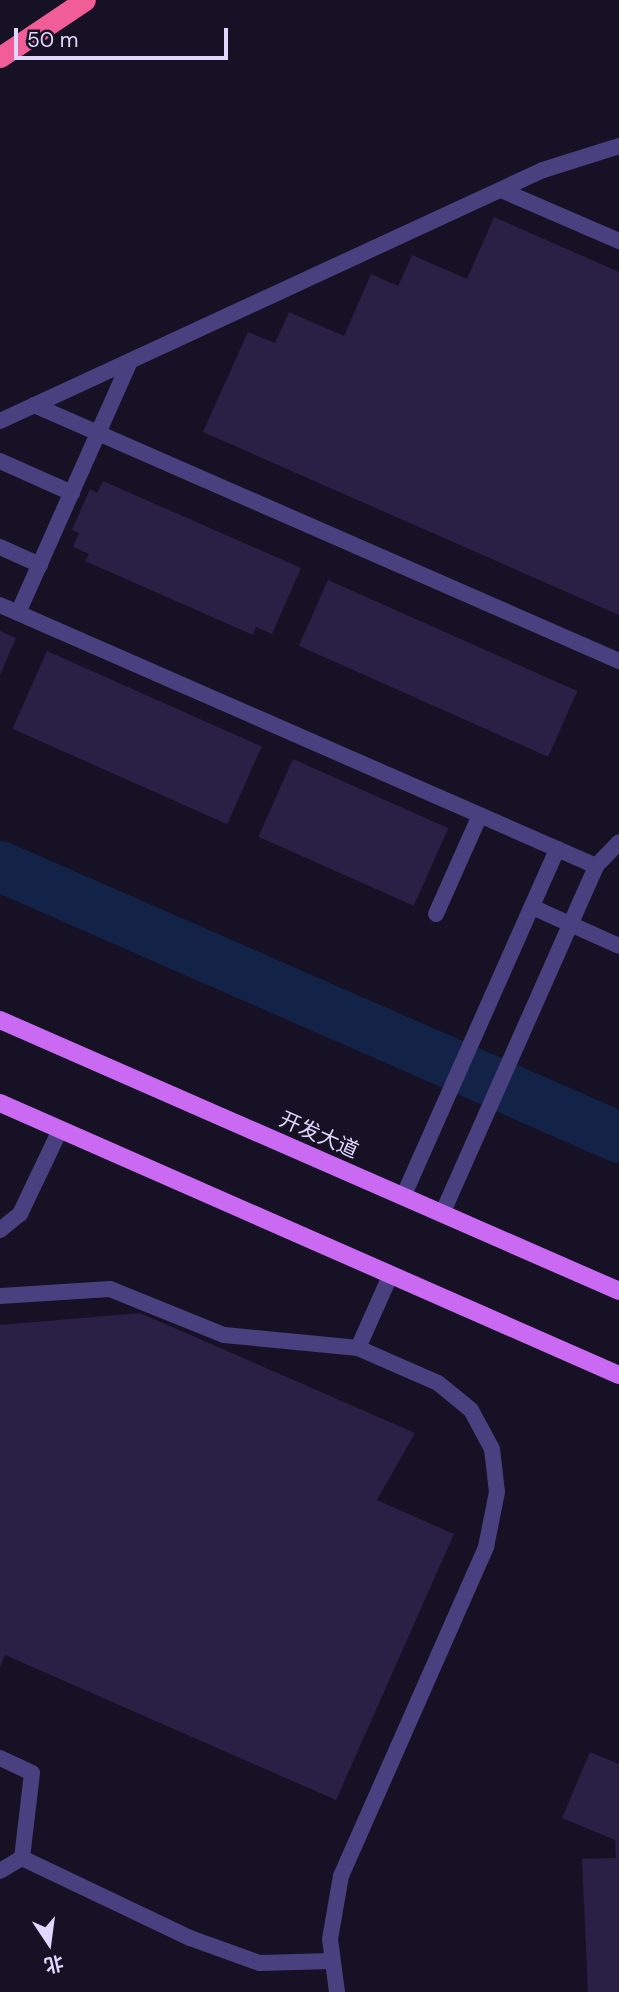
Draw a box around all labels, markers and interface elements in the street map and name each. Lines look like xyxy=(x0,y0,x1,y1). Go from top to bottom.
scale bar xyxy=(18,14,231,58)
text: 50 m xyxy=(27,26,78,54)
street label: 开发大道 xyxy=(276,1106,362,1164)
north arrow xyxy=(14,1908,84,1978)
text: 北 xyxy=(42,1950,66,1978)

